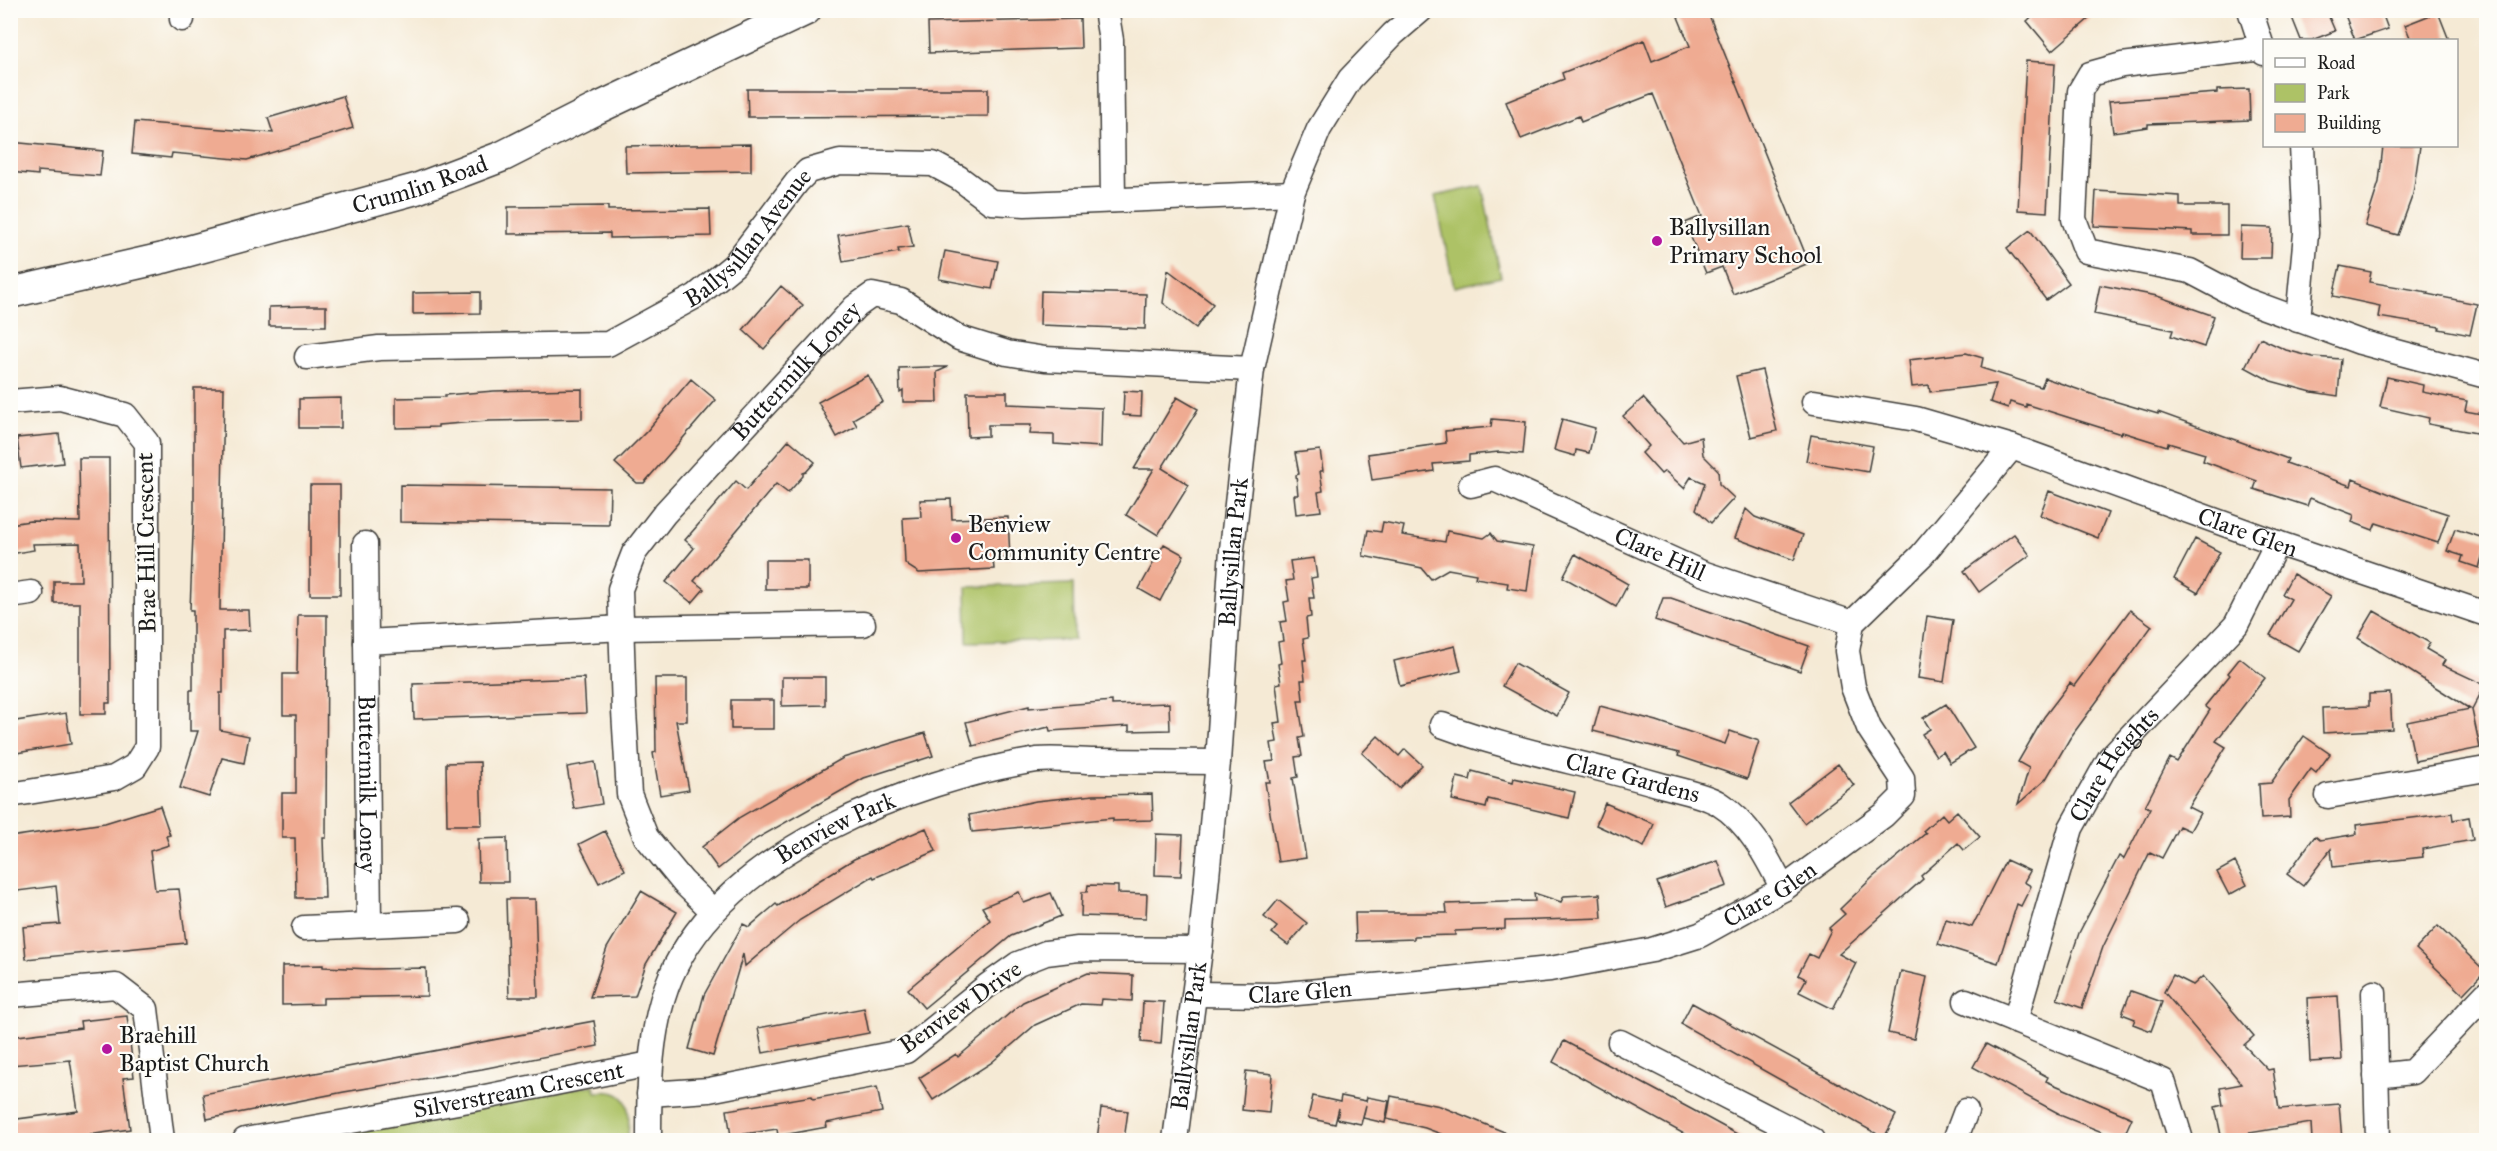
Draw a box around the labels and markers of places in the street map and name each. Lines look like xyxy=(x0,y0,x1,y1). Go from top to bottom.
place label: Ballysillan Primary School xyxy=(1669,212,1823,270)
marker: Ballysillan Primary School xyxy=(1650,234,1664,248)
place label: Benview Community Centre xyxy=(968,509,1160,567)
marker: Benview Community Centre xyxy=(949,531,963,545)
place label: Braehill Baptist Church xyxy=(119,1020,269,1078)
marker: Braehill Baptist Church xyxy=(100,1042,114,1056)

